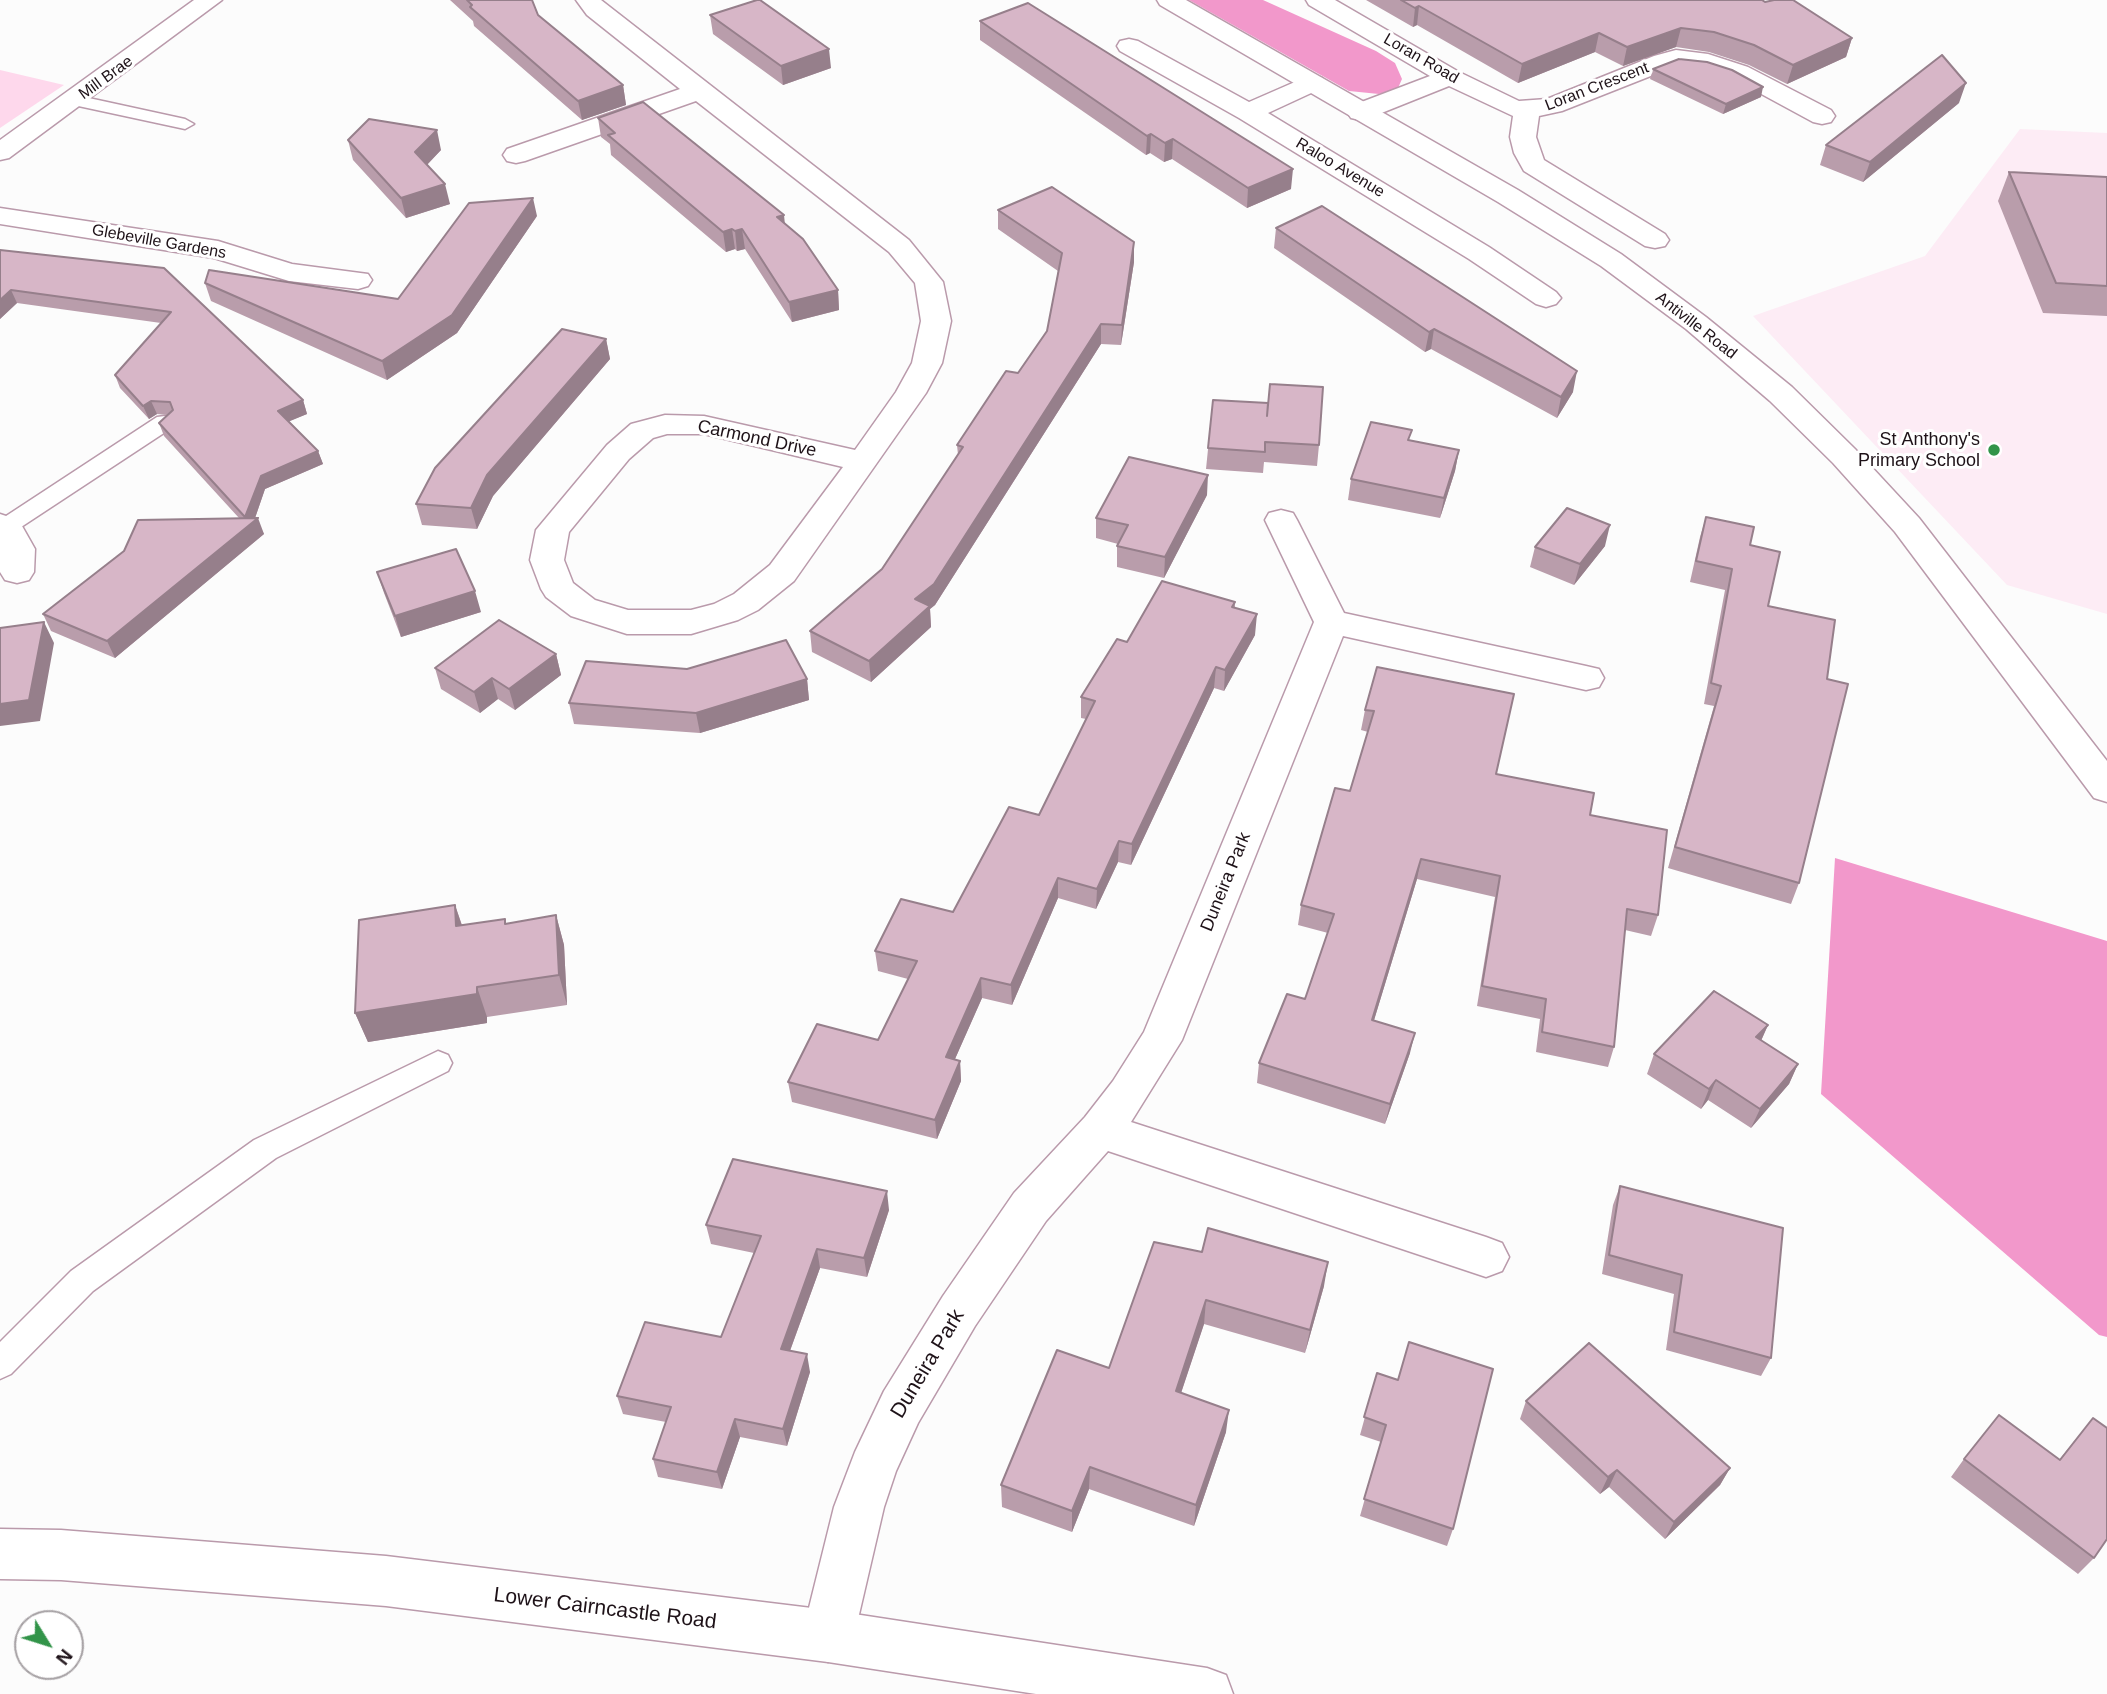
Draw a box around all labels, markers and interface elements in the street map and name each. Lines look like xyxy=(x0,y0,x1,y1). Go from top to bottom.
street label: Loran Road xyxy=(1380,30,1462,88)
street label: Mill Brae xyxy=(75,52,137,104)
street label: Loran Crescent xyxy=(1542,58,1652,116)
street label: Raloo Avenue xyxy=(1292,134,1388,202)
street label: Glebeville Gardens xyxy=(90,221,228,263)
street label: Antiville Road xyxy=(1652,288,1740,364)
street label: Carmond Drive xyxy=(696,416,818,462)
place label: St Anthony's Primary School xyxy=(1858,429,1980,472)
marker: St Anthony's Primary School xyxy=(1986,442,2002,458)
street label: Duneira Park xyxy=(1196,829,1256,935)
street label: Duneira Park xyxy=(886,1305,970,1423)
street label: Lower Cairncastle Road xyxy=(492,1583,718,1635)
north arrow xyxy=(14,1610,84,1680)
text: N xyxy=(52,1645,77,1669)

